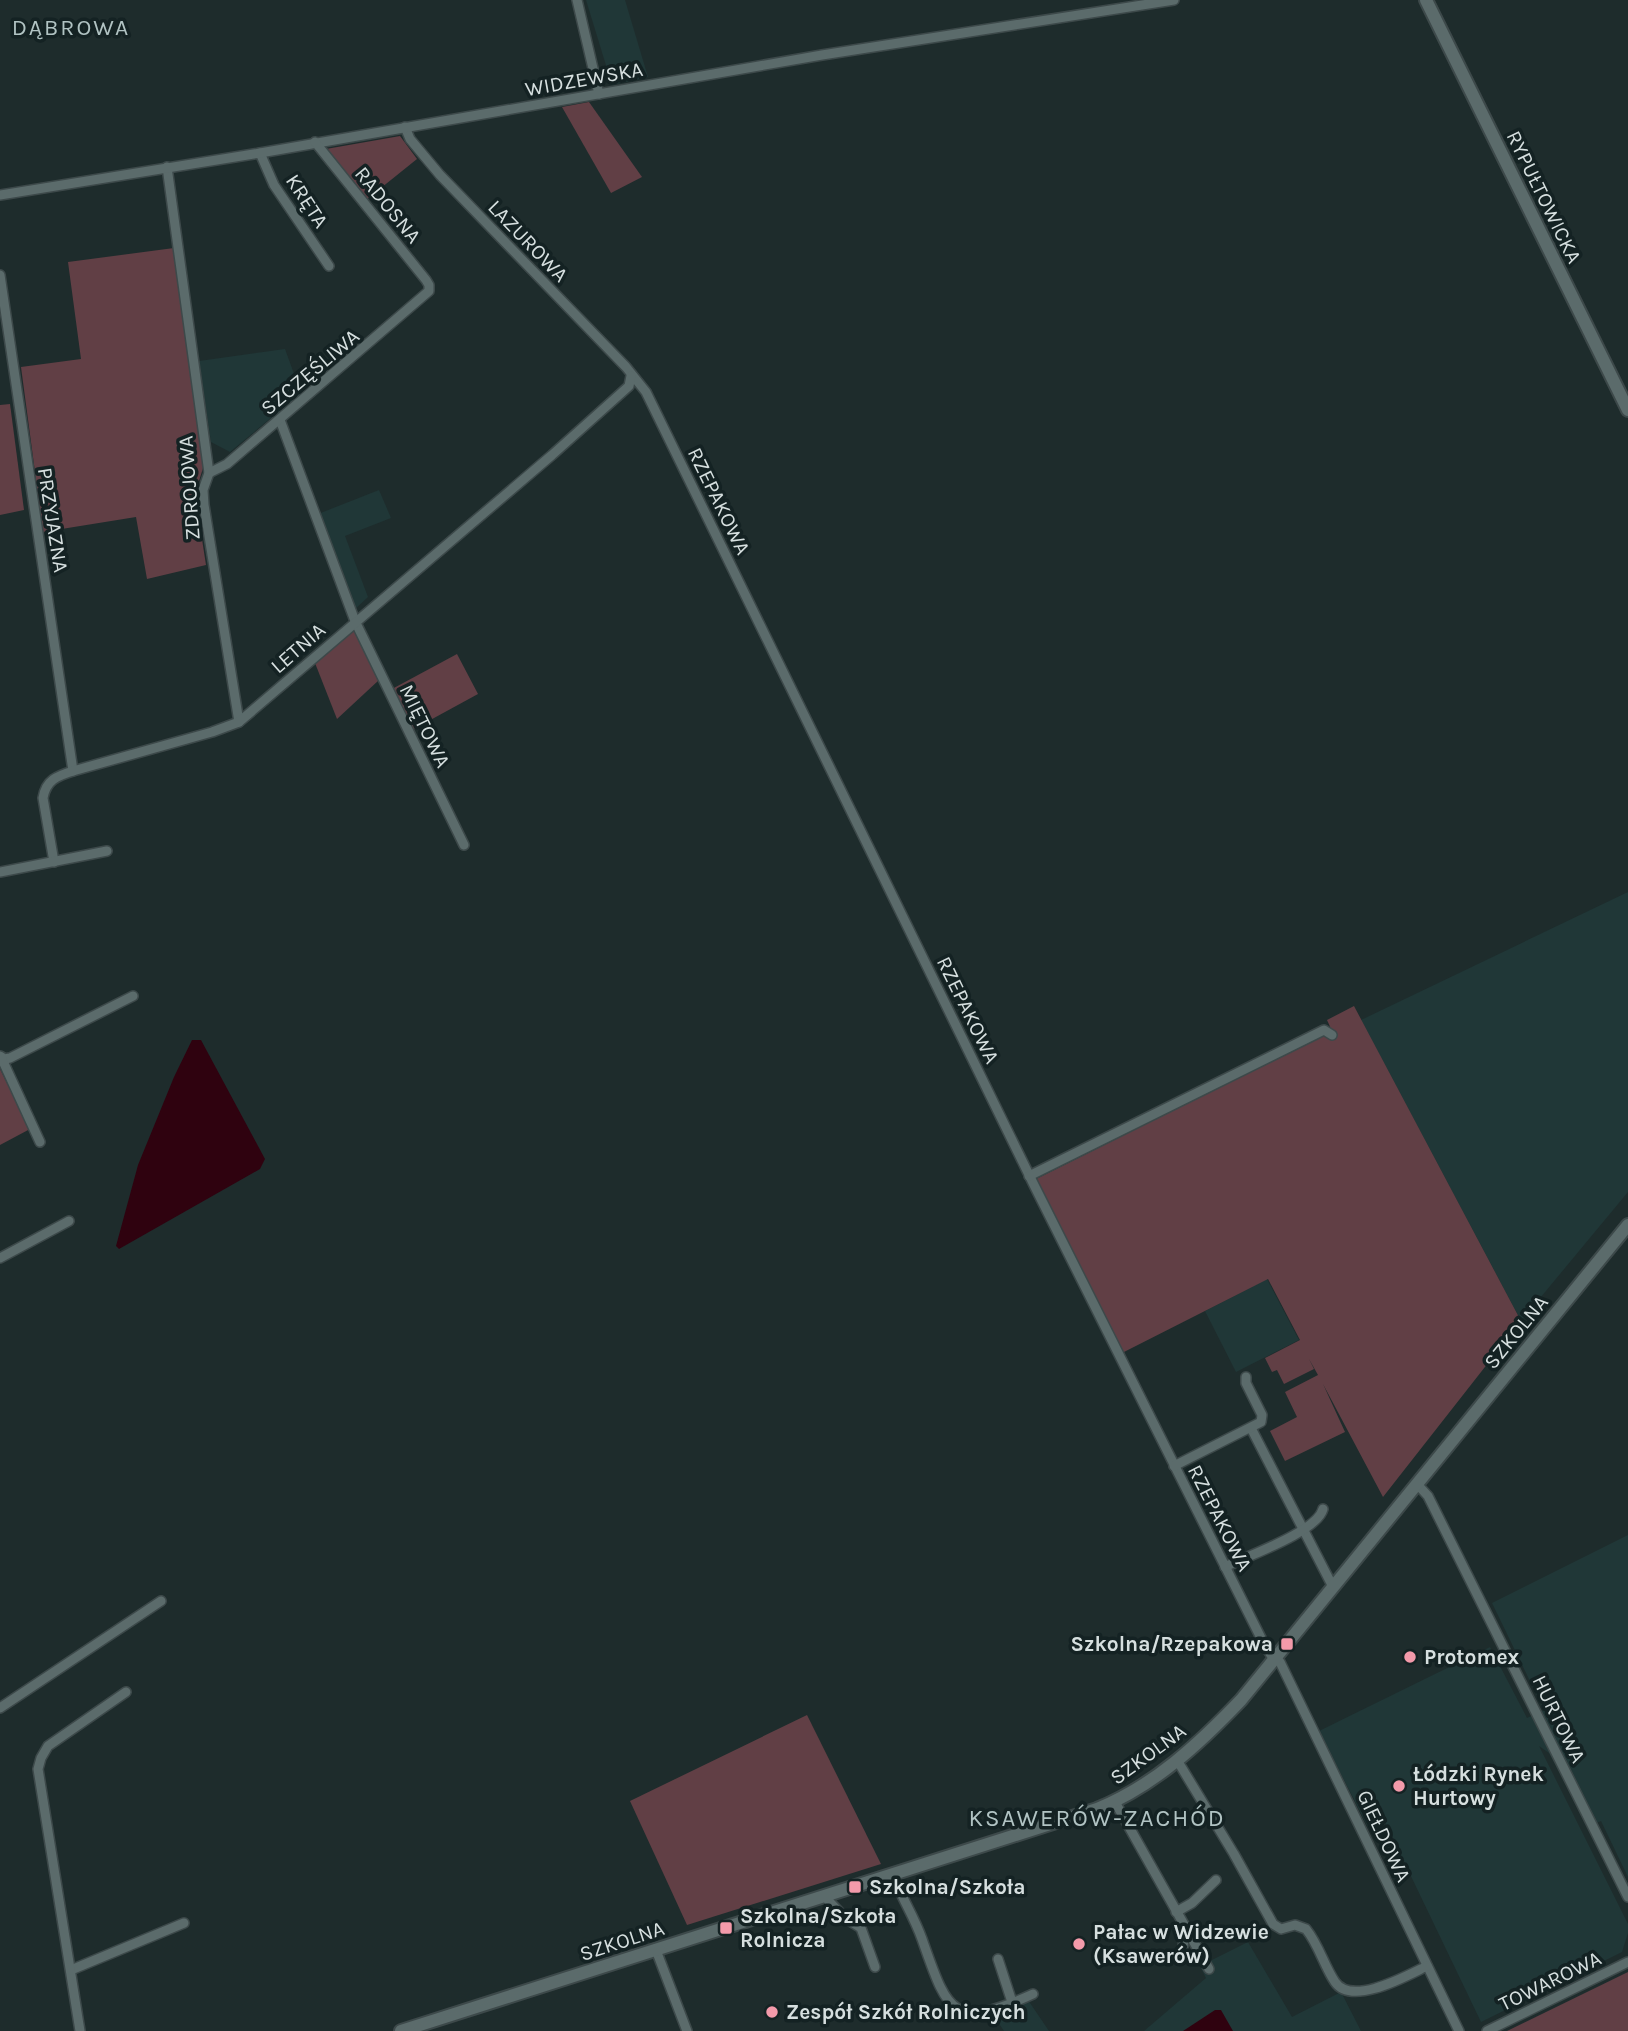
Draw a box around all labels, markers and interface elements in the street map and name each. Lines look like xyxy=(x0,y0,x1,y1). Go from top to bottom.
district label: DĄBROWA xyxy=(12,14,130,41)
street label: WIDZEWSKA xyxy=(523,57,645,101)
street label: RYPUŁTOWICKA xyxy=(1501,127,1587,267)
street label: RADOSNA xyxy=(350,162,426,248)
street label: KRĘTA xyxy=(281,170,333,232)
street label: LAZUROWA xyxy=(483,195,573,287)
street label: SZCZĘŚLIWA xyxy=(256,324,364,420)
street label: ZDROJOWA xyxy=(173,435,205,541)
street label: RZEPAKOWA xyxy=(683,443,755,559)
street label: PRZYJAZNA xyxy=(33,466,73,574)
street label: LETNIA xyxy=(266,618,330,678)
street label: MIĘTOWA xyxy=(395,680,455,772)
street label: RZEPAKOWA xyxy=(932,952,1004,1068)
street label: SZKOLNA xyxy=(1479,1290,1553,1374)
street label: RZEPAKOWA xyxy=(1183,1461,1257,1575)
place label: Szkolna/Rzepakowa xyxy=(1071,1632,1273,1656)
marker: Szkolna/Rzepakowa xyxy=(1279,1636,1295,1652)
place label: Protomex xyxy=(1424,1645,1520,1669)
marker: Protomex xyxy=(1402,1649,1418,1665)
street label: HURTOWA xyxy=(1527,1671,1591,1767)
street label: SZKOLNA xyxy=(1105,1719,1191,1789)
place label: Łódzki Rynek Hurtowy xyxy=(1413,1762,1544,1810)
marker: Łódzki Rynek Hurtowy xyxy=(1391,1778,1407,1794)
street label: GIEŁDOWA xyxy=(1352,1786,1416,1886)
district label: KSAWERÓW-ZACHÓD xyxy=(968,1804,1226,1832)
place label: Szkolna/Szkoła xyxy=(869,1875,1026,1899)
marker: Szkolna/Szkoła xyxy=(847,1879,863,1895)
place label: Szkolna/Szkoła Rolnicza xyxy=(740,1904,897,1952)
street label: SZKOLNA xyxy=(577,1916,667,1966)
marker: Szkolna/Szkoła Rolnicza xyxy=(718,1920,734,1936)
place label: Pałac w Widzewie (Ksawerów) xyxy=(1093,1920,1269,1968)
marker: Pałac w Widzewie (Ksawerów) xyxy=(1071,1936,1087,1952)
street label: TOWAROWA xyxy=(1495,1946,1605,2016)
place label: Zespół Szkół Rolniczych xyxy=(786,2000,1026,2024)
marker: Zespół Szkół Rolniczych xyxy=(764,2004,780,2020)

